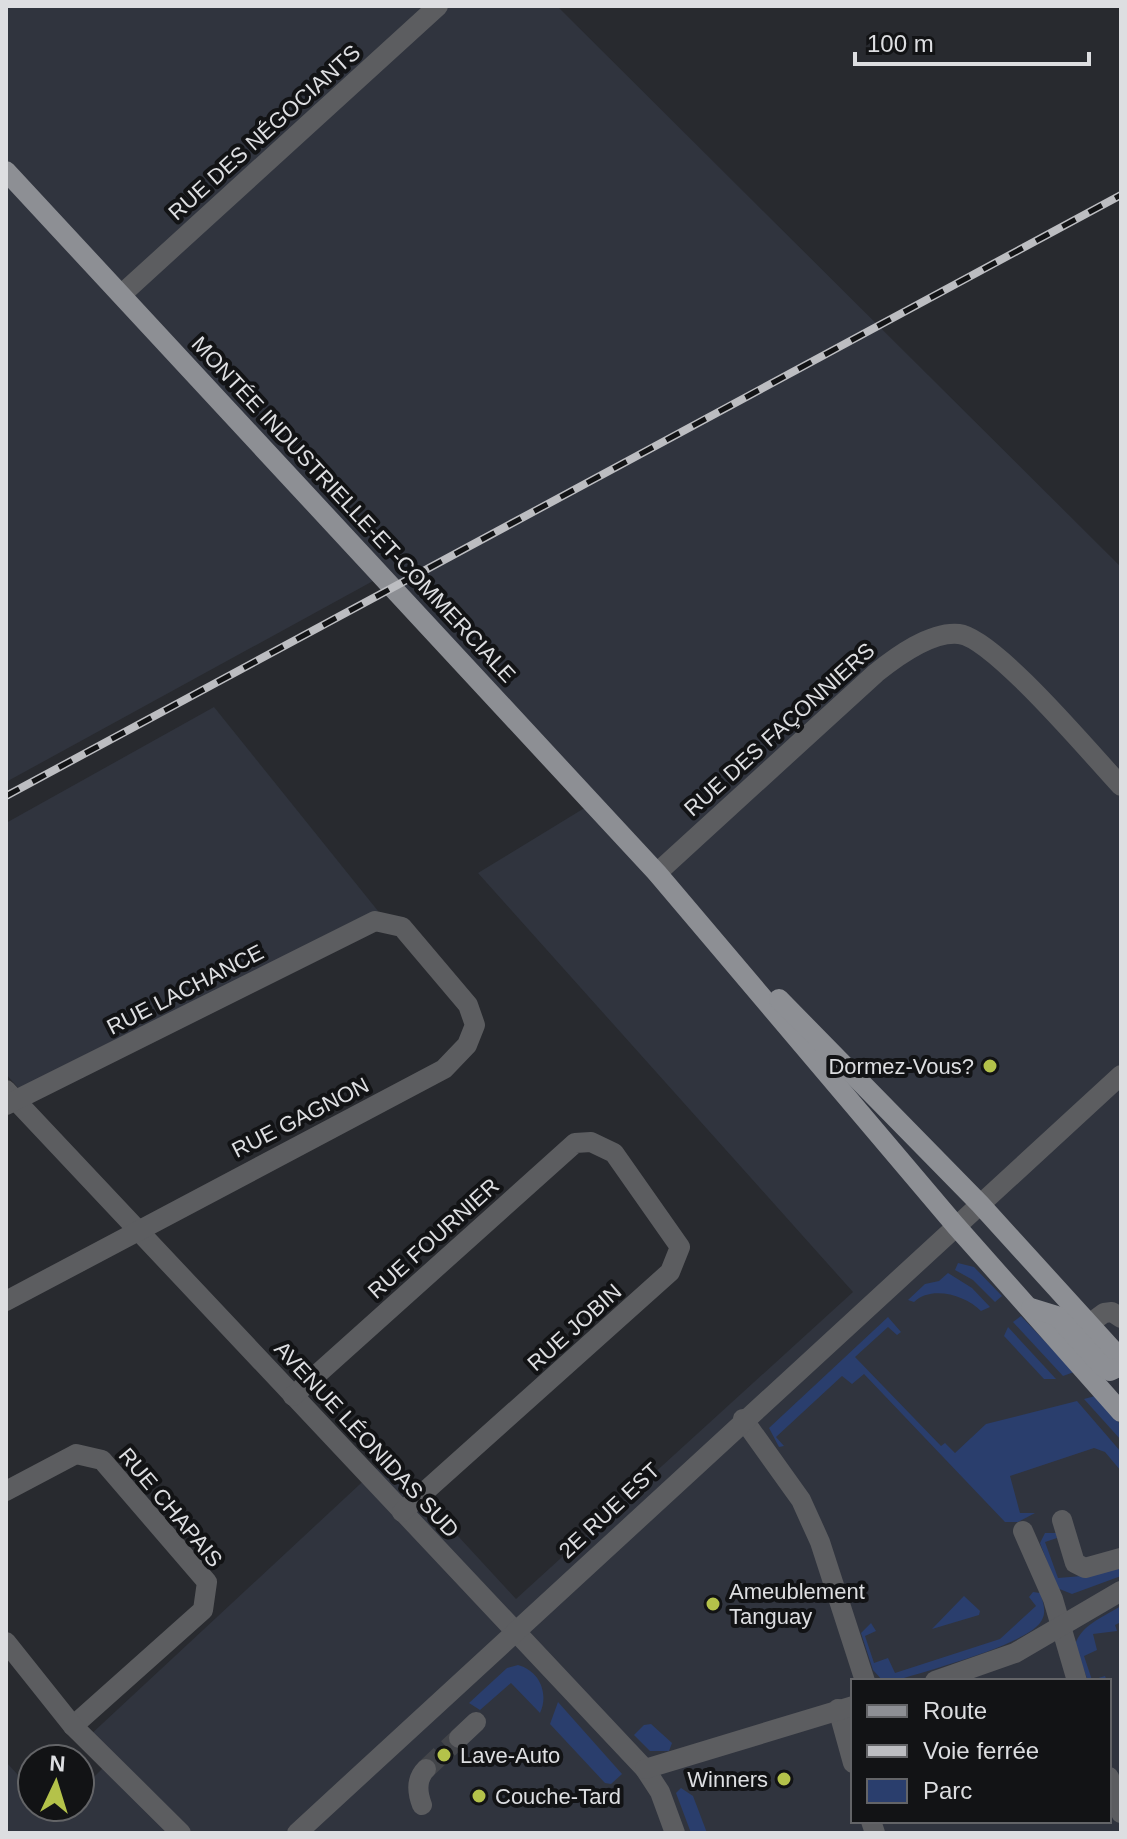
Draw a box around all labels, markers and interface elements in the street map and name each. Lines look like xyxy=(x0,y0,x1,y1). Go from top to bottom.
scale bar xyxy=(855,16,1089,66)
text: 100 m xyxy=(867,30,934,57)
street label: RUE DES NÉGOCIANTS xyxy=(163,40,365,225)
street label: MONTÉE INDUSTRIELLE-ET-COMMERCIALE xyxy=(187,331,521,687)
street label: RUE DES FAÇONNIERS xyxy=(679,637,879,821)
street label: RUE LACHANCE xyxy=(103,939,268,1040)
place label: Dormez-Vous? xyxy=(828,1054,974,1079)
marker: Dormez-Vous? xyxy=(981,1057,999,1075)
street label: RUE GAGNON xyxy=(228,1072,373,1163)
street label: RUE FOURNIER xyxy=(363,1173,504,1304)
street label: RUE JOBIN xyxy=(522,1279,626,1376)
street label: AVENUE LÉONIDAS SUD xyxy=(269,1336,464,1542)
street label: RUE CHAPAIS xyxy=(114,1443,228,1572)
street label: 2E RUE EST xyxy=(554,1457,665,1563)
place label: Ameublement Tanguay xyxy=(729,1579,865,1629)
marker: Ameublement Tanguay xyxy=(704,1595,722,1613)
legend xyxy=(851,1679,1111,1823)
text: Route xyxy=(923,1697,987,1724)
text: Voie ferrée xyxy=(923,1737,1039,1764)
north arrow xyxy=(16,1743,96,1823)
place label: Lave-Auto xyxy=(460,1743,560,1768)
marker: Lave-Auto xyxy=(435,1746,453,1764)
text: N xyxy=(49,1751,66,1777)
place label: Winners xyxy=(687,1767,768,1792)
marker: Winners xyxy=(775,1770,793,1788)
text: Parc xyxy=(923,1777,972,1804)
place label: Couche-Tard xyxy=(495,1784,621,1809)
marker: Couche-Tard xyxy=(470,1787,488,1805)

